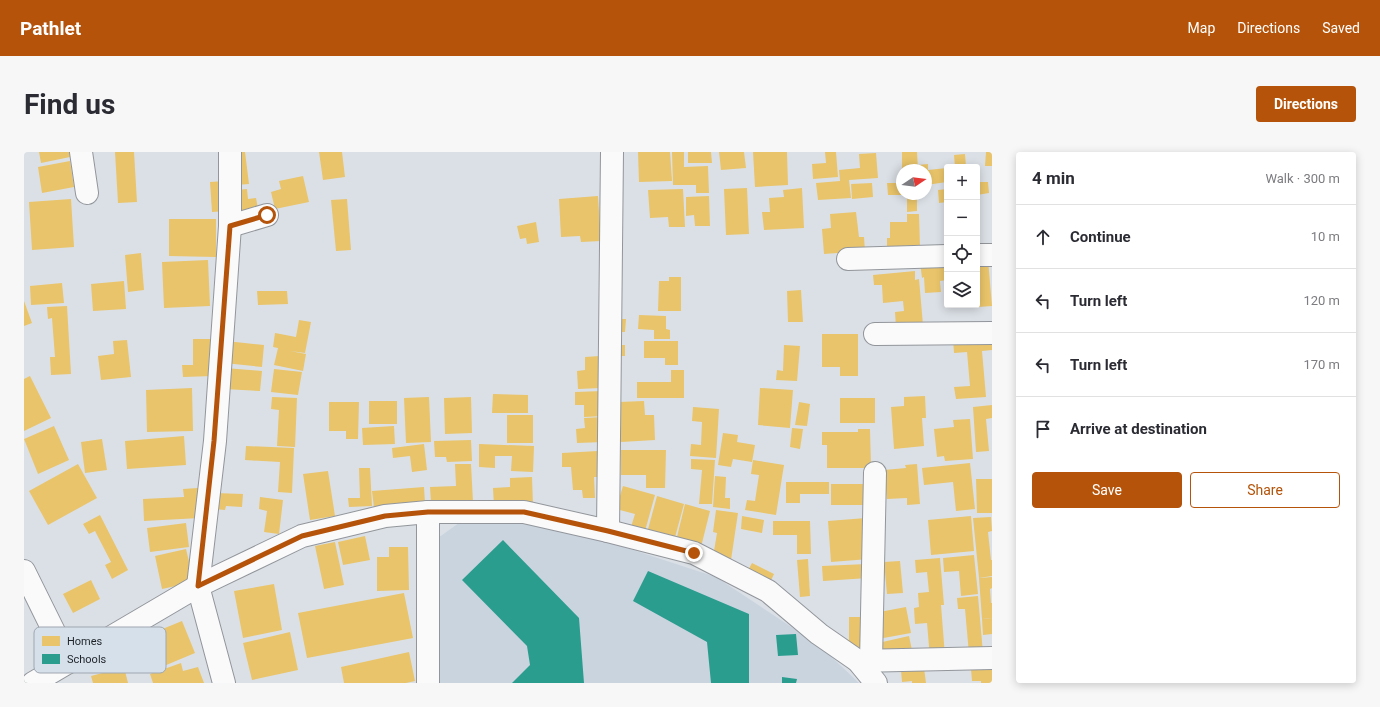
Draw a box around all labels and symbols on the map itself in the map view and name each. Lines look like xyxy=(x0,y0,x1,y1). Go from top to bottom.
north arrow xyxy=(896,164,932,200)
route start xyxy=(258,206,276,224)
route end xyxy=(685,544,703,562)
legend xyxy=(34,627,166,673)
text: Homes xyxy=(67,635,103,648)
text: Schools xyxy=(67,653,107,666)

